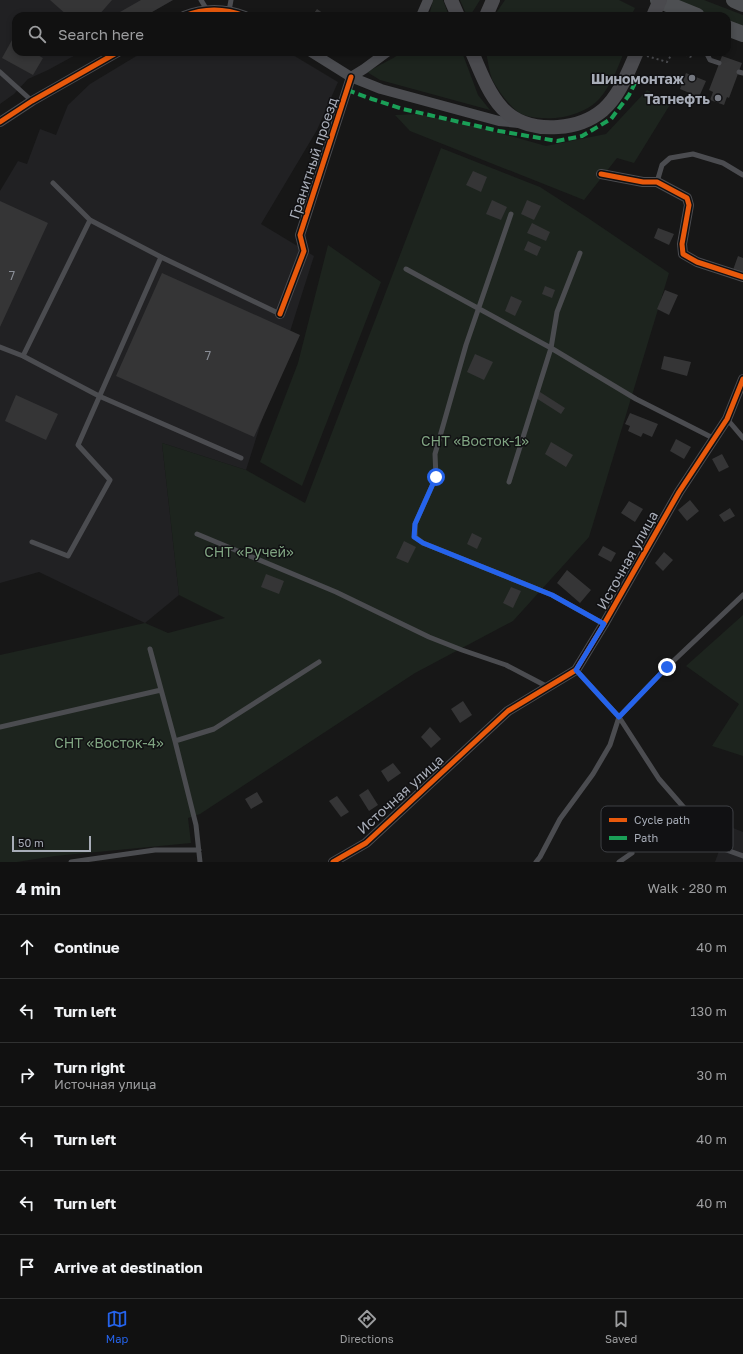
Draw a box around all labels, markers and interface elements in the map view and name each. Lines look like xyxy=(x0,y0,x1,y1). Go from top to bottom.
search box xyxy=(12,12,731,56)
icon: search xyxy=(26,23,48,45)
text: Search here xyxy=(58,25,144,43)
place label: Шиномонтаж xyxy=(591,70,685,87)
marker: Шиномонтаж xyxy=(687,73,697,83)
place label: Татнефть xyxy=(644,90,710,107)
marker: Татнефть xyxy=(713,93,723,103)
street label: Гранитный проезд xyxy=(285,95,341,221)
house number: 7 xyxy=(9,268,15,283)
house number: 7 xyxy=(205,348,211,363)
park label: СНТ «Восток-1» xyxy=(421,432,529,449)
route start xyxy=(427,468,445,486)
street label: Источная улица xyxy=(593,508,661,612)
park label: СНТ «Ручей» xyxy=(204,543,294,560)
route end xyxy=(658,658,676,676)
park label: СНТ «Восток-4» xyxy=(54,734,164,751)
street label: Источная улица xyxy=(353,751,447,837)
legend xyxy=(601,806,733,852)
text: Cycle path xyxy=(634,813,690,826)
text: Path xyxy=(634,831,658,844)
scale bar xyxy=(12,834,91,853)
text: 50 m xyxy=(18,836,44,849)
text: 4 min xyxy=(16,878,61,899)
text: Walk · 280 m xyxy=(648,880,727,896)
icon: ahead xyxy=(16,936,38,958)
text: Continue xyxy=(54,938,120,956)
text: 40 m xyxy=(696,939,727,955)
icon: left xyxy=(16,1000,38,1022)
text: Turn left xyxy=(54,1002,116,1020)
text: 130 m xyxy=(690,1003,727,1019)
text: Turn right xyxy=(54,1058,125,1076)
icon: right xyxy=(16,1064,38,1086)
text: 30 m xyxy=(697,1067,727,1083)
text: Источная улица xyxy=(54,1076,156,1092)
icon: left xyxy=(16,1128,38,1150)
text: Turn left xyxy=(54,1130,116,1148)
text: 40 m xyxy=(696,1131,727,1147)
icon: left xyxy=(16,1192,38,1214)
text: Turn left xyxy=(54,1194,116,1212)
text: 40 m xyxy=(696,1195,727,1211)
icon: arrive xyxy=(16,1256,38,1278)
text: Arrive at destination xyxy=(54,1258,203,1276)
tab: Map xyxy=(106,1308,128,1345)
tab: Directions xyxy=(340,1308,394,1345)
tab: Saved xyxy=(605,1308,637,1345)

